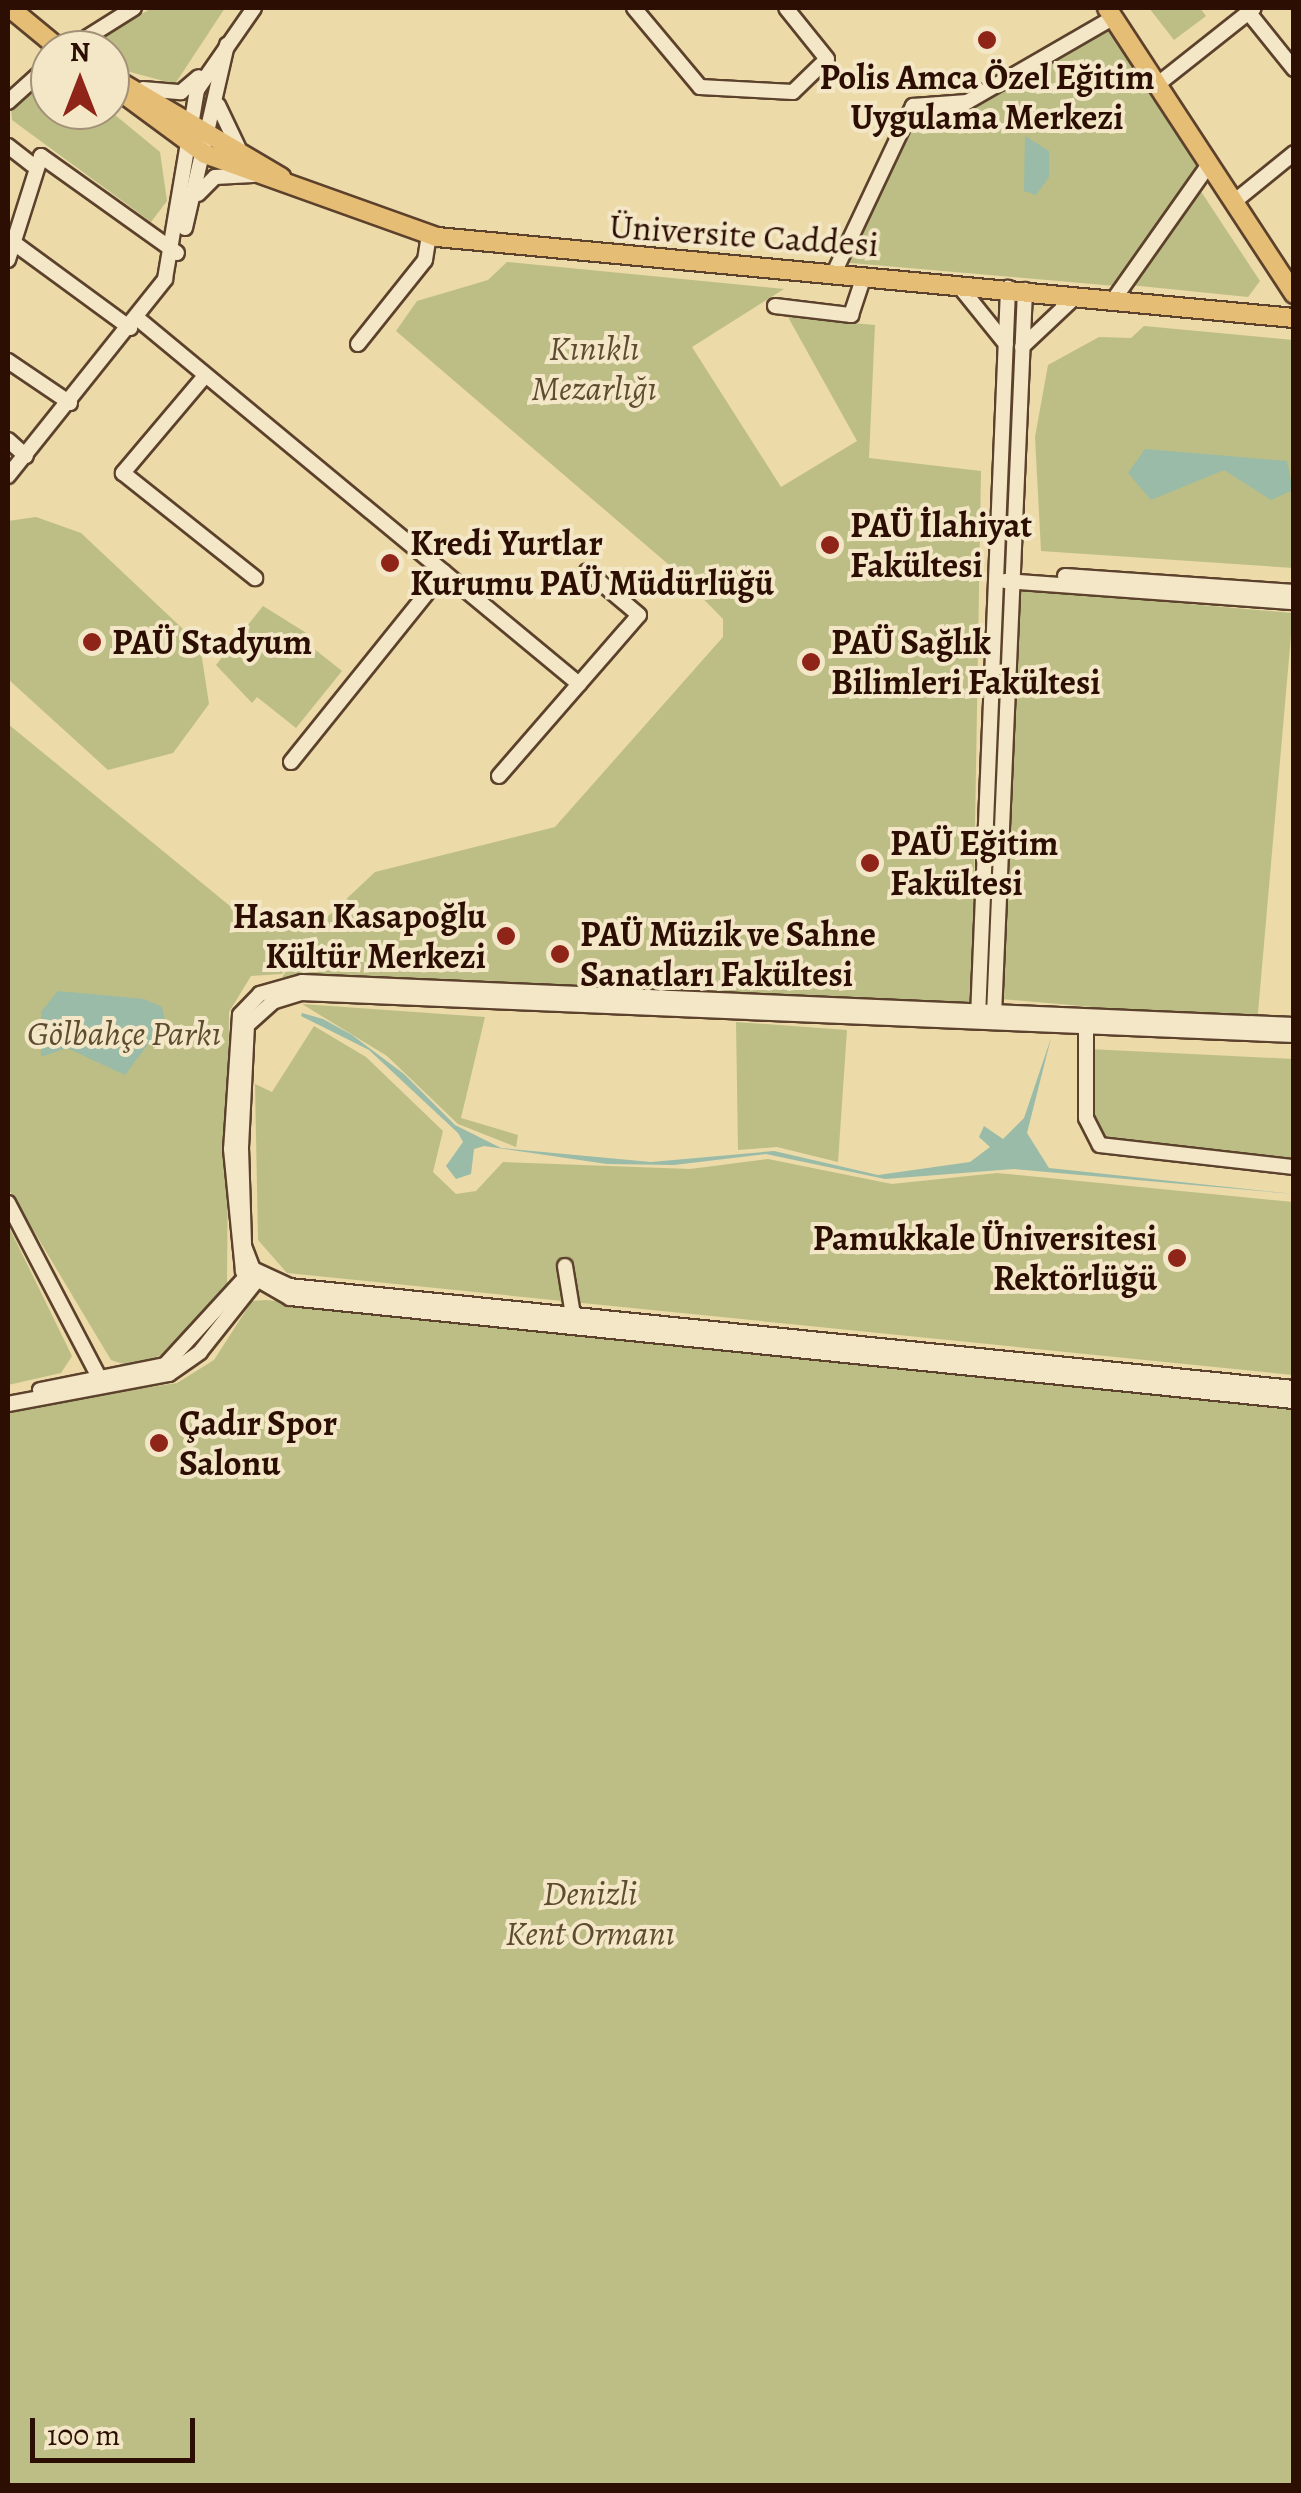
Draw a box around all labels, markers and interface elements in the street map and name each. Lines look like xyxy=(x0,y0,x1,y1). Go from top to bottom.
marker: Polis Amca Özel Eğitim Uygulama Merkezi xyxy=(976,29,998,51)
north arrow xyxy=(30,30,130,130)
text: N xyxy=(70,33,90,71)
place label: Polis Amca Özel Eğitim Uygulama Merkezi xyxy=(819,56,1155,138)
street label: Üniversite Caddesi xyxy=(608,205,880,265)
park label: Kınıklı Mezarlığı xyxy=(531,327,657,409)
place label: PAÜ İlahiyat Fakültesi xyxy=(850,504,1032,586)
place label: Kredi Yurtlar Kurumu PAÜ Müdürlüğü xyxy=(410,522,774,604)
marker: PAÜ İlahiyat Fakültesi xyxy=(819,534,841,556)
marker: Kredi Yurtlar Kurumu PAÜ Müdürlüğü xyxy=(379,552,401,574)
place label: PAÜ Stadyum xyxy=(112,621,312,663)
place label: PAÜ Sağlık Bilimleri Fakültesi xyxy=(831,621,1101,703)
marker: PAÜ Stadyum xyxy=(81,631,103,653)
marker: PAÜ Sağlık Bilimleri Fakültesi xyxy=(800,651,822,673)
place label: PAÜ Eğitim Fakültesi xyxy=(890,822,1058,904)
marker: PAÜ Eğitim Fakültesi xyxy=(859,852,881,874)
place label: Hasan Kasapoğlu Kültür Merkezi xyxy=(233,895,486,977)
place label: PAÜ Müzik ve Sahne Sanatları Fakültesi xyxy=(580,913,876,995)
marker: Hasan Kasapoğlu Kültür Merkezi xyxy=(495,925,517,947)
marker: PAÜ Müzik ve Sahne Sanatları Fakültesi xyxy=(549,943,571,965)
park label: Gölbahçe Parkı xyxy=(27,1012,221,1054)
place label: Pamukkale Üniversitesi Rektörlüğü xyxy=(813,1217,1157,1299)
marker: Pamukkale Üniversitesi Rektörlüğü xyxy=(1166,1247,1188,1269)
place label: Çadır Spor Salonu xyxy=(179,1402,337,1484)
marker: Çadır Spor Salonu xyxy=(148,1432,170,1454)
park label: Denizli Kent Ormanı xyxy=(505,1872,675,1954)
scale bar xyxy=(35,2398,200,2460)
text: 100 m xyxy=(47,2415,120,2455)

